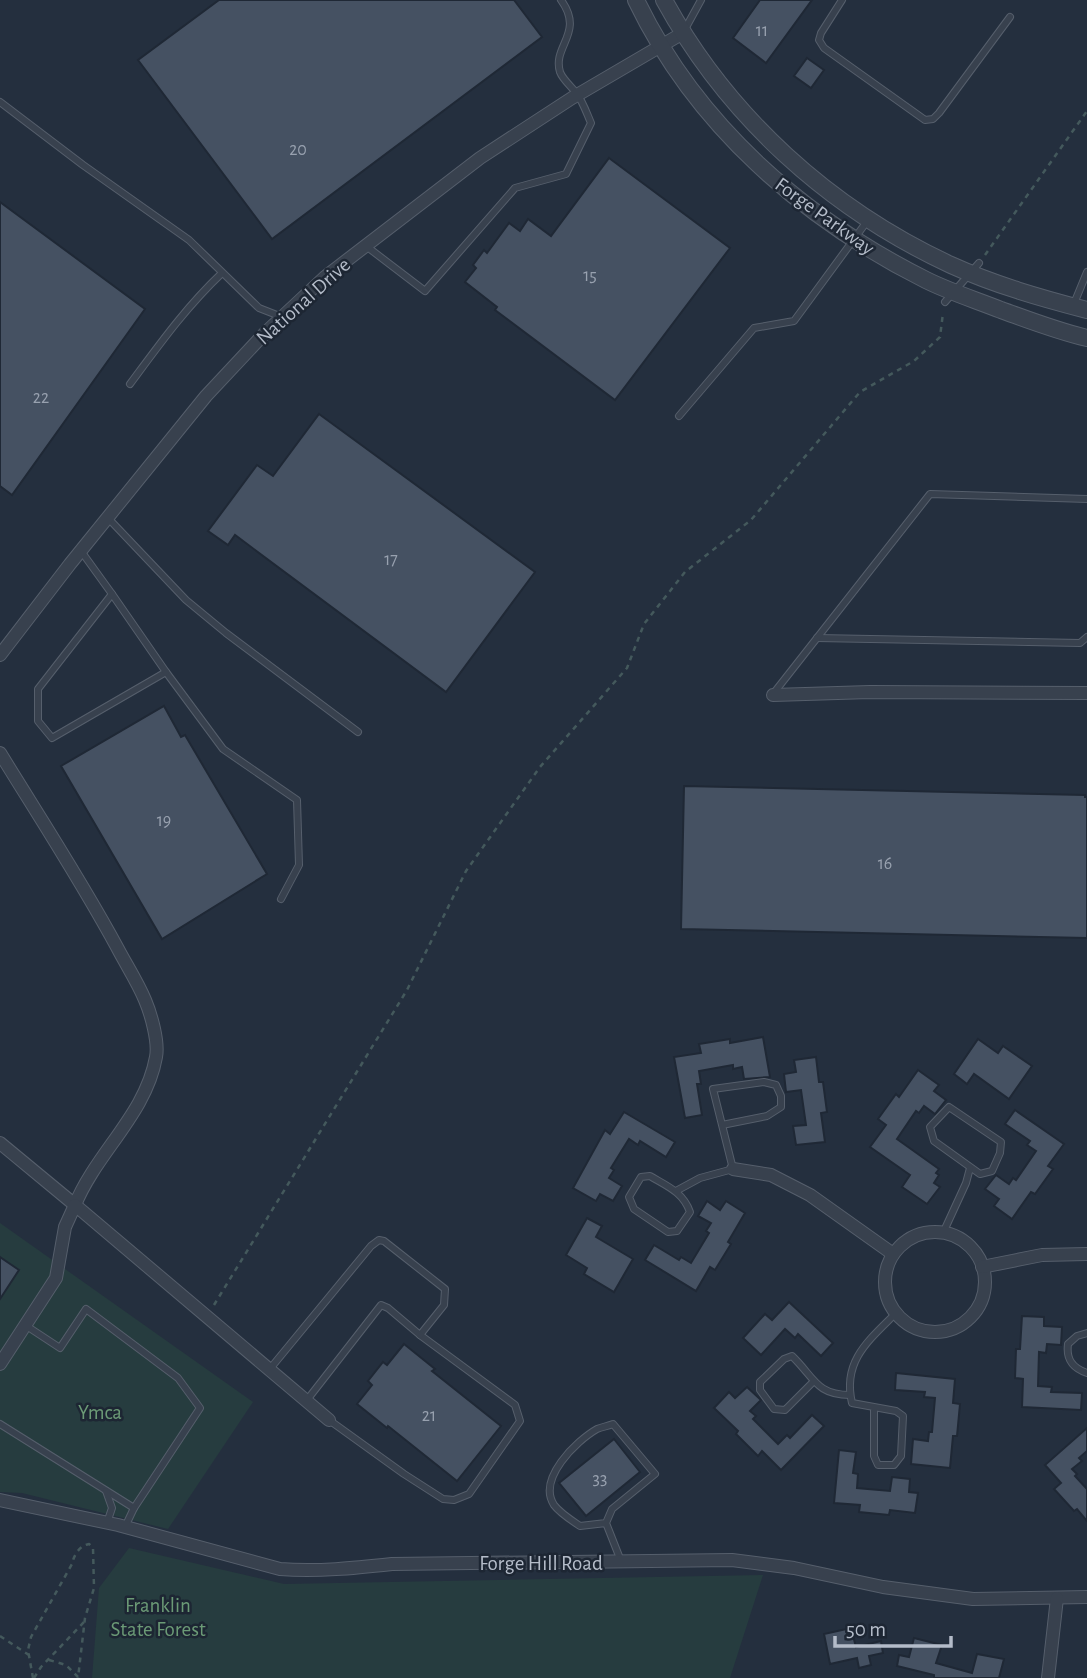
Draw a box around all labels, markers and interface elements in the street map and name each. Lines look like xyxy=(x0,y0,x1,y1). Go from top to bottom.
house number: 11 xyxy=(756,22,768,40)
house number: 20 xyxy=(289,141,307,159)
street label: Forge Parkway xyxy=(771,174,878,259)
street label: National Drive xyxy=(252,254,354,349)
house number: 15 xyxy=(583,267,597,285)
house number: 22 xyxy=(33,389,49,407)
house number: 17 xyxy=(384,551,398,569)
house number: 19 xyxy=(157,812,171,830)
house number: 16 xyxy=(878,855,892,873)
park label: Ymca xyxy=(78,1402,122,1423)
house number: 21 xyxy=(422,1407,436,1425)
house number: 33 xyxy=(593,1470,607,1488)
street label: Forge Hill Road xyxy=(479,1553,603,1574)
park label: Franklin State Forest xyxy=(110,1595,206,1640)
scale bar xyxy=(835,1604,950,1648)
text: 50 m xyxy=(846,1619,886,1640)

